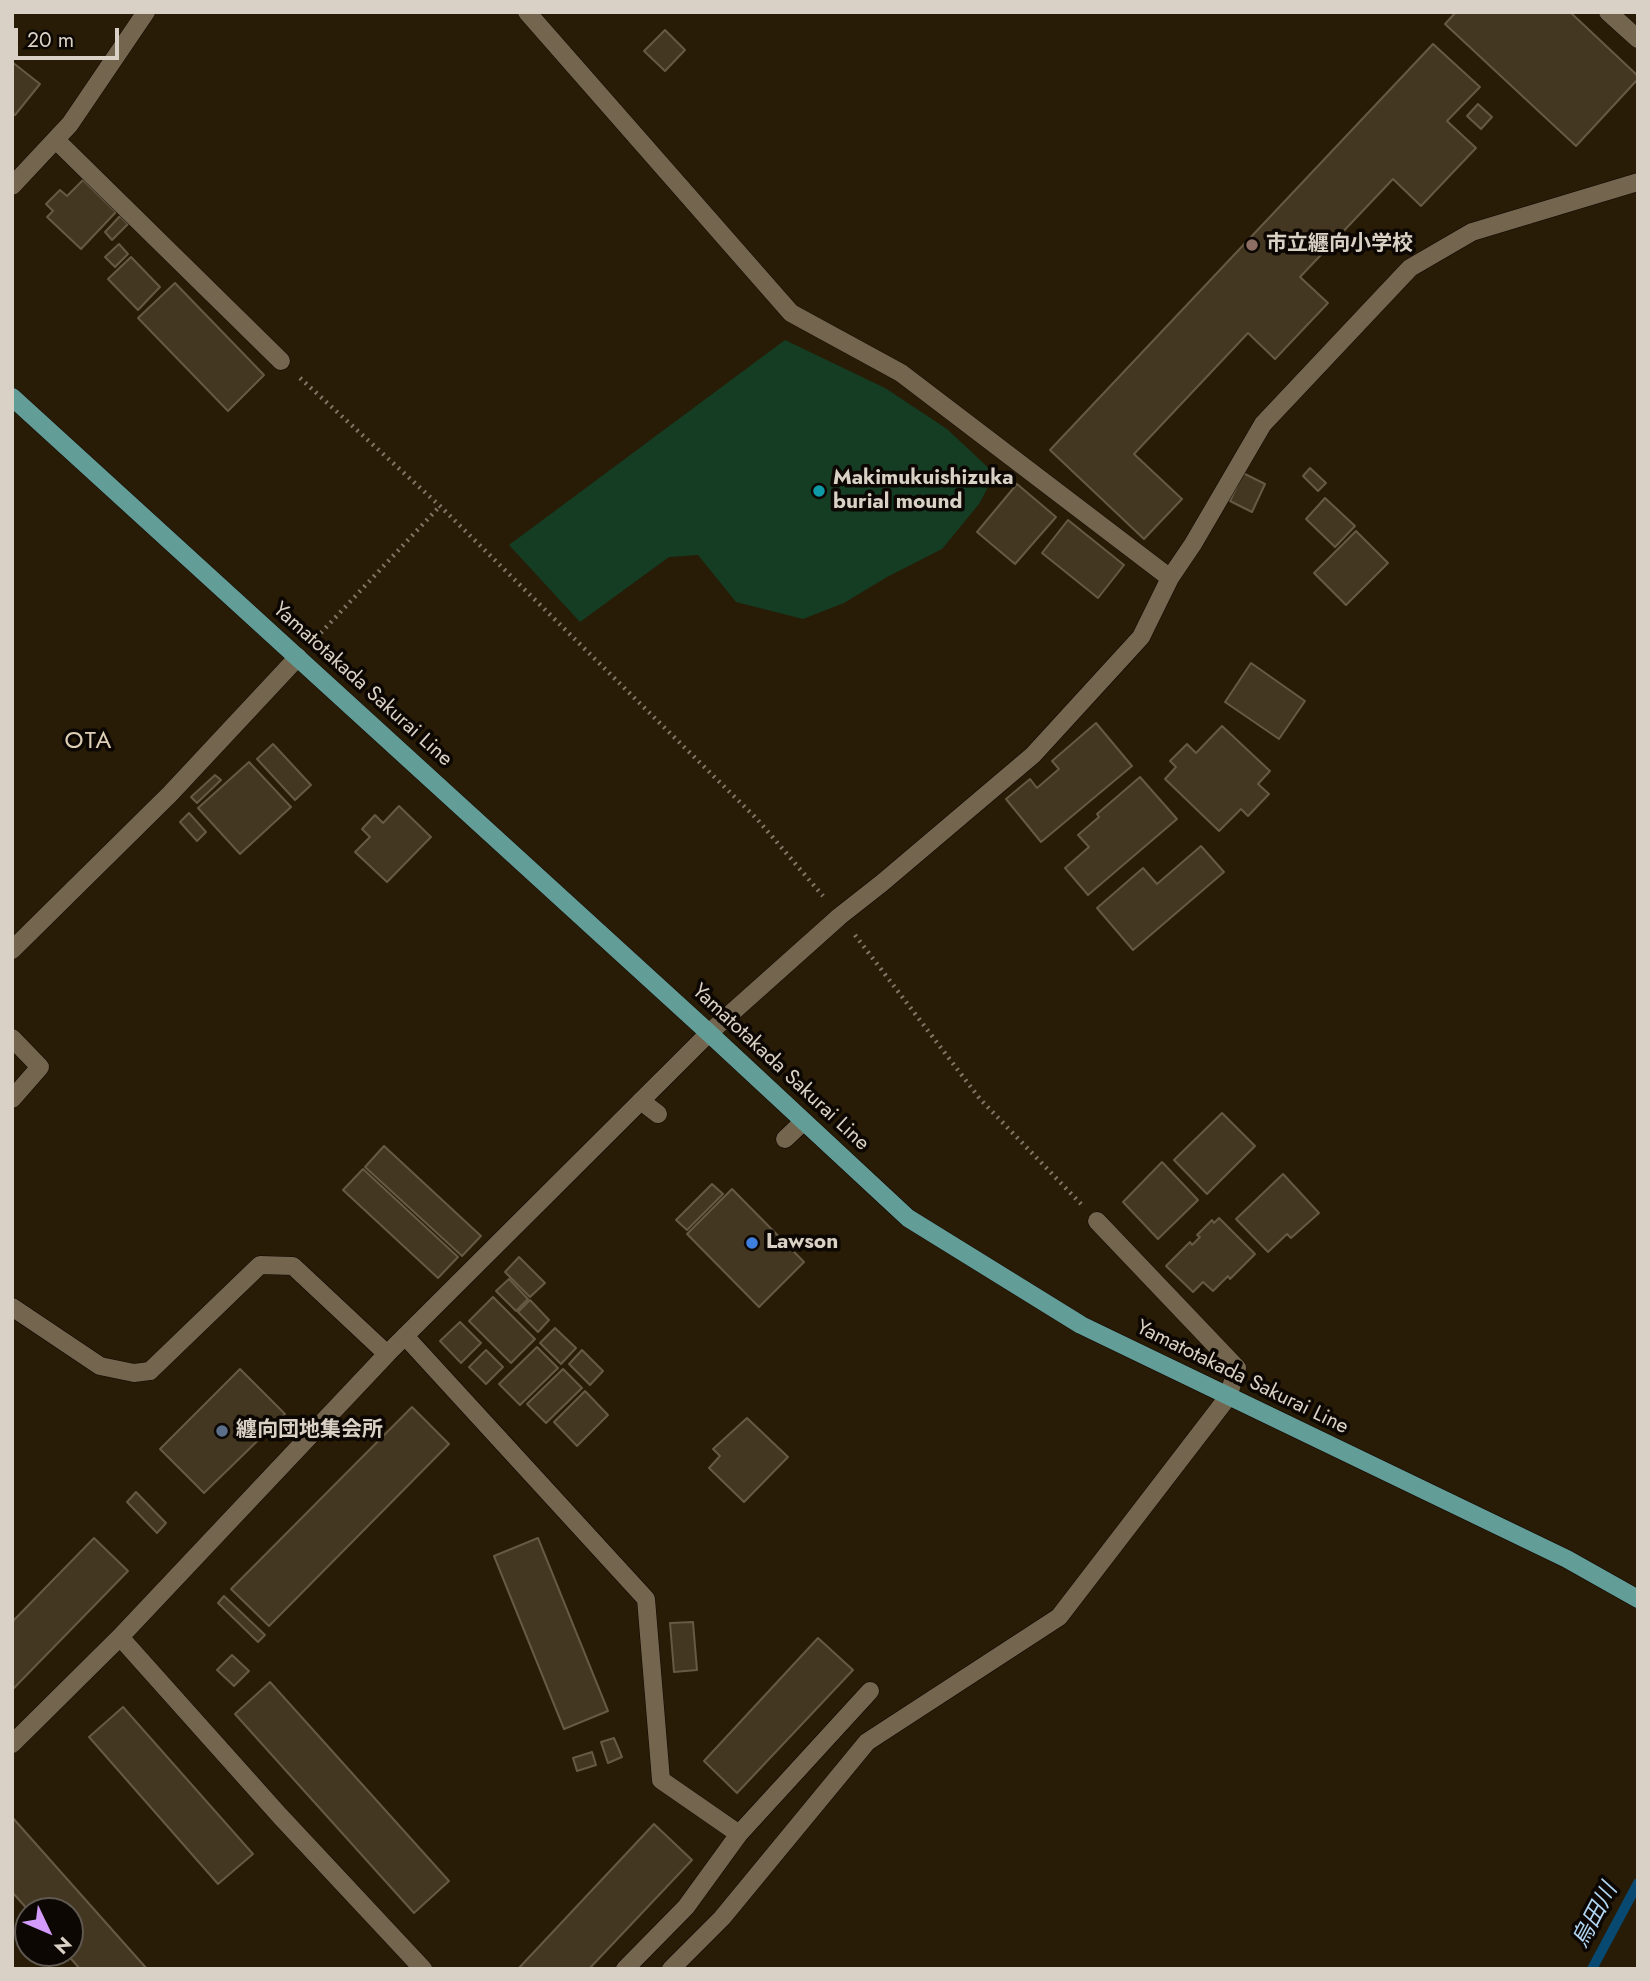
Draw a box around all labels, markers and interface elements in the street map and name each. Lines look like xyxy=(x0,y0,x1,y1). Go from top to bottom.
scale bar xyxy=(18,14,122,58)
text: 20 m xyxy=(27,25,74,55)
place label: 市立纒向小学校 xyxy=(1266,232,1413,258)
marker: 市立纒向小学校 xyxy=(1244,237,1260,253)
place label: Makimukuishizuka burial mound xyxy=(833,466,1014,516)
marker: Makimukuishizuka burial mound xyxy=(811,483,827,499)
street label: Yamatotakada Sakurai Line xyxy=(267,598,457,772)
district label: OTA xyxy=(65,728,113,756)
street label: Yamatotakada Sakurai Line xyxy=(686,979,874,1157)
place label: Lawson xyxy=(766,1230,838,1256)
marker: Lawson xyxy=(744,1235,760,1251)
street label: Yamatotakada Sakurai Line xyxy=(1132,1316,1352,1440)
place label: 纏向団地集会所 xyxy=(236,1418,383,1444)
marker: 纏向団地集会所 xyxy=(214,1423,230,1439)
water label: 烏田川 xyxy=(1568,1879,1624,1953)
north arrow xyxy=(14,1897,84,1967)
text: N xyxy=(48,1931,78,1960)

